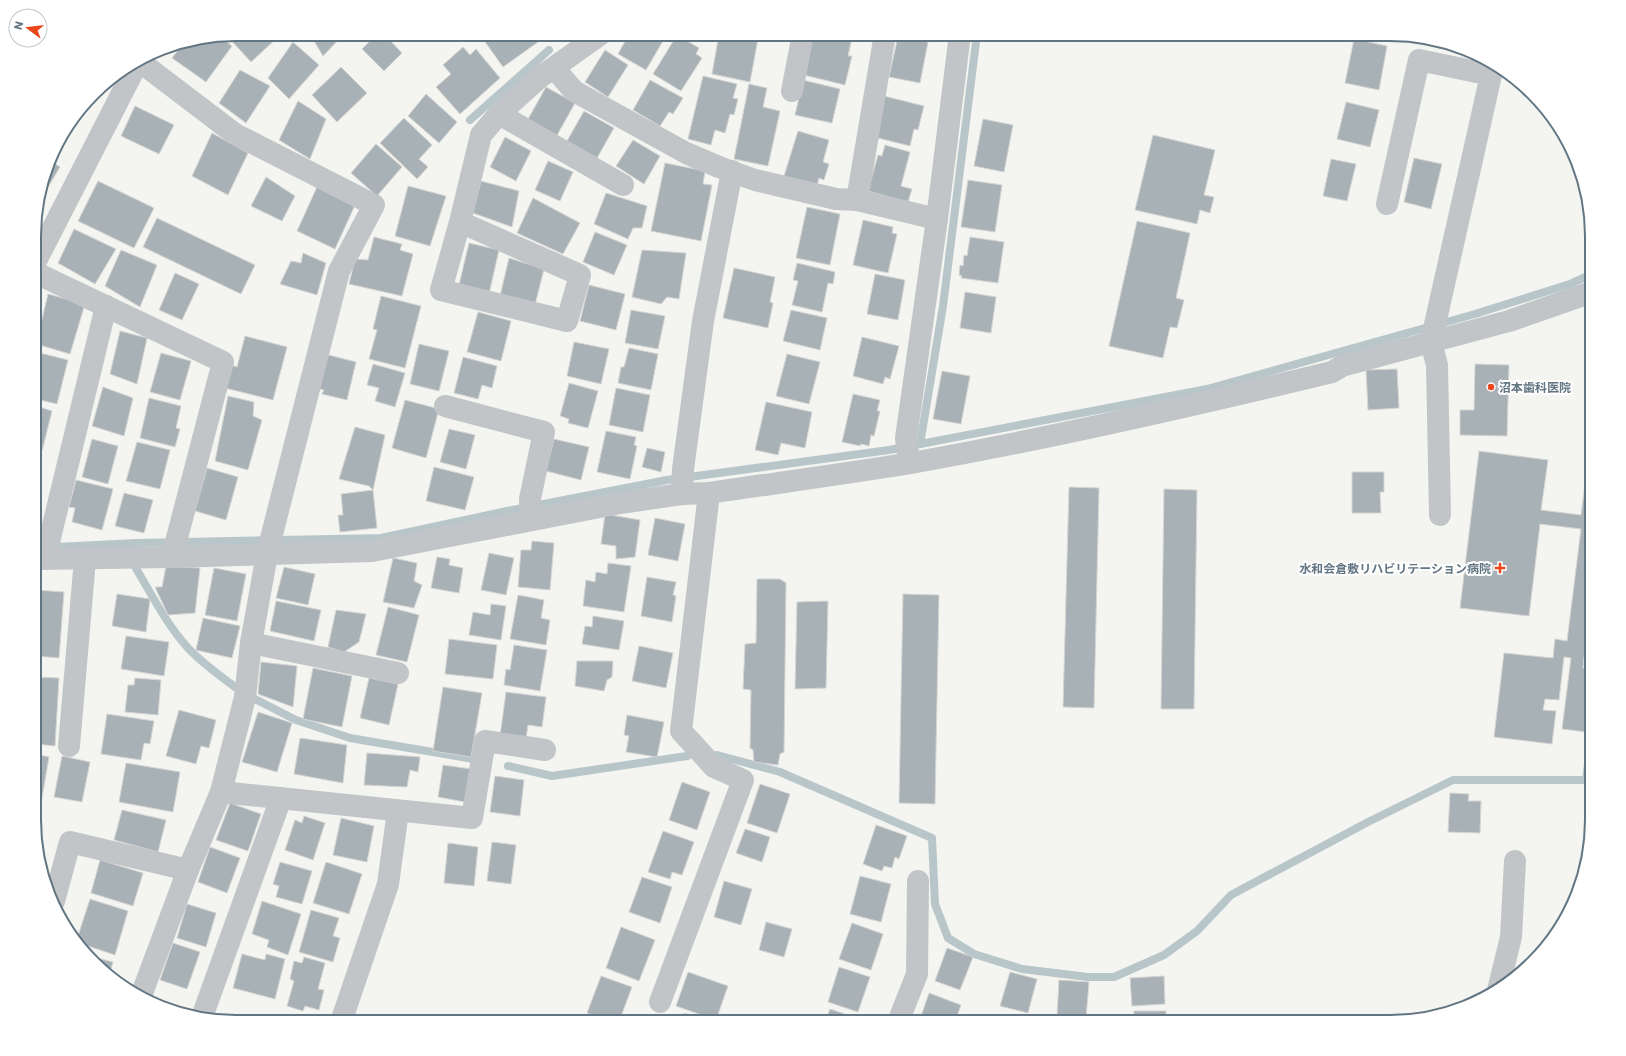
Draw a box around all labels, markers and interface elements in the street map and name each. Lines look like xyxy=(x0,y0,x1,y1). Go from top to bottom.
north arrow xyxy=(8,8,48,48)
text: N xyxy=(10,19,27,31)
place label: 沼本歯科医院 xyxy=(1499,379,1571,396)
marker: 沼本歯科医院 xyxy=(1486,382,1496,392)
place label: 水和会倉敷リハビリテーション病院 xyxy=(1299,560,1491,577)
marker: 水和会倉敷リハビリテーション病院 xyxy=(1494,562,1506,574)

